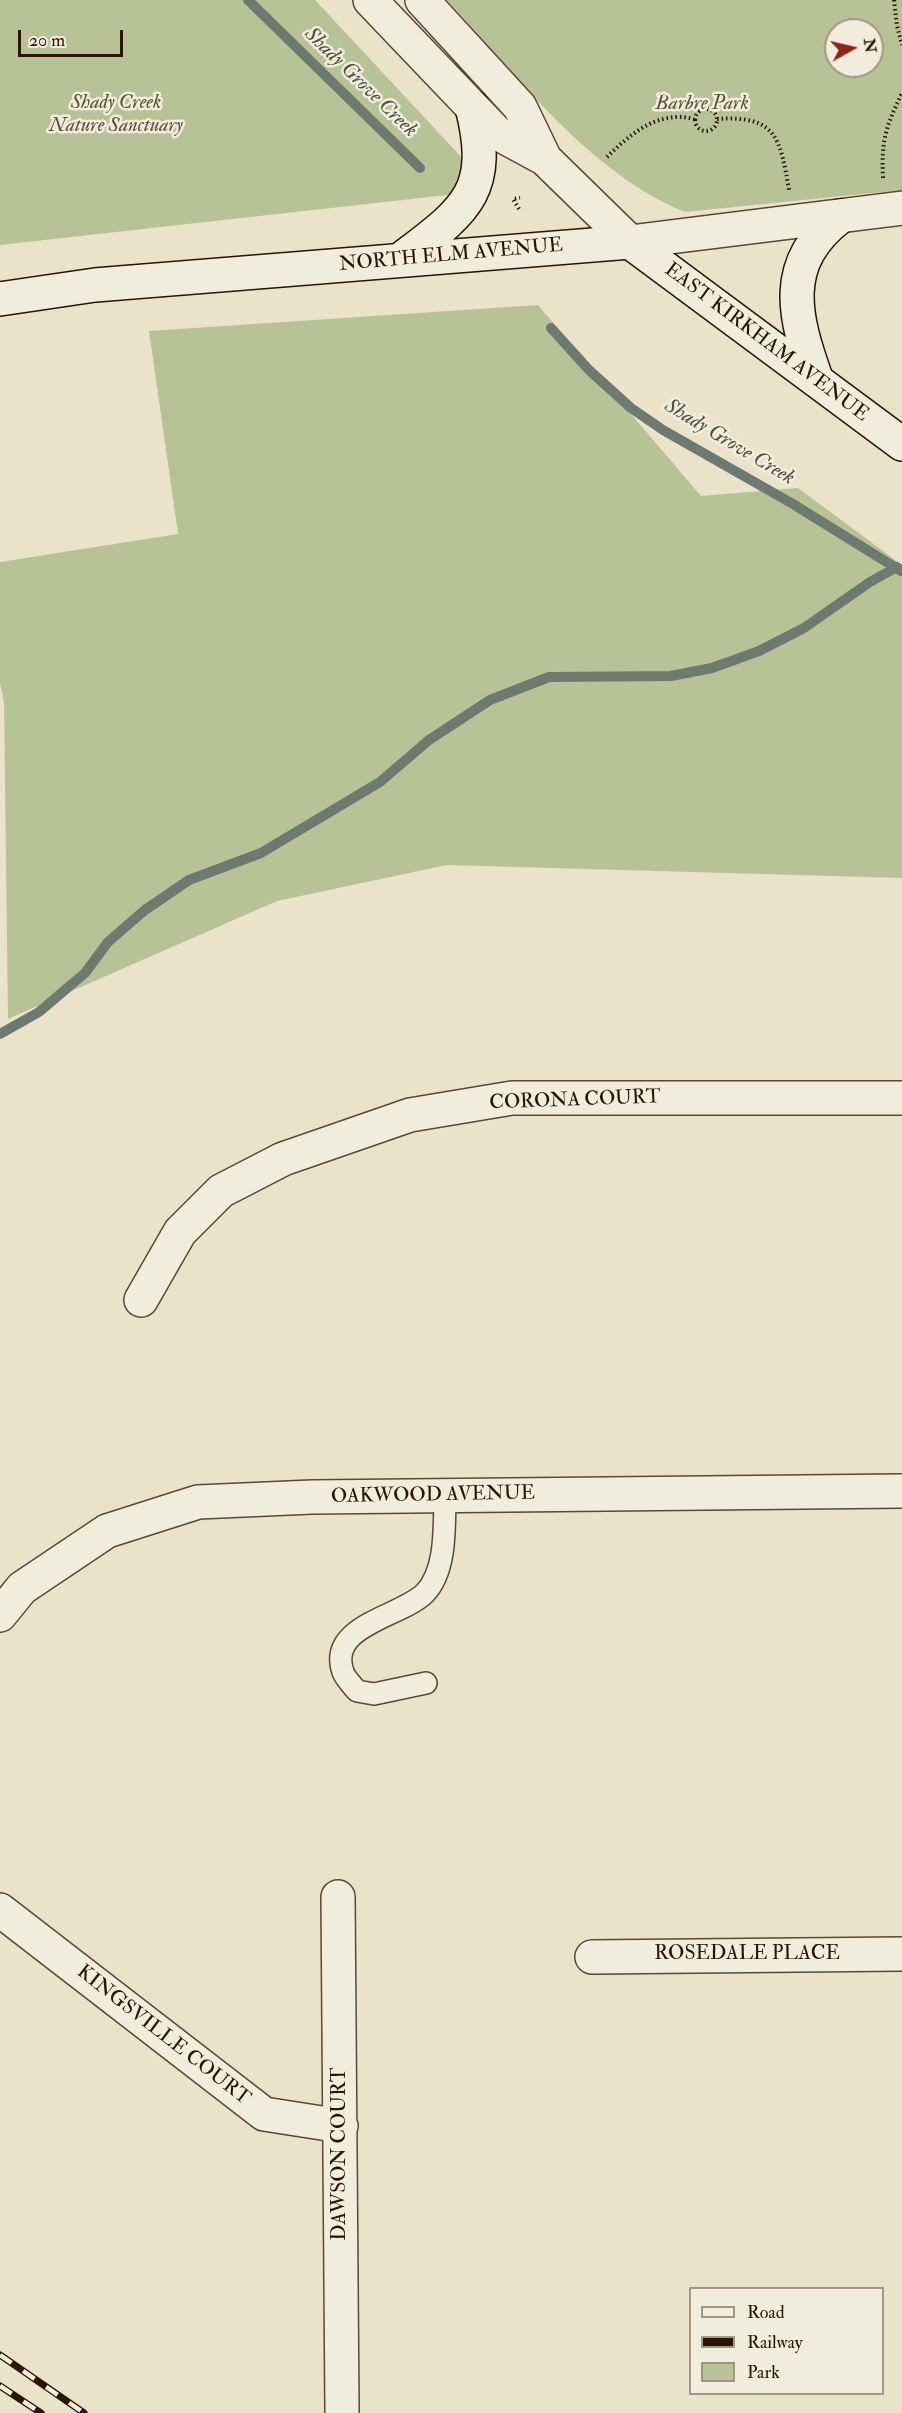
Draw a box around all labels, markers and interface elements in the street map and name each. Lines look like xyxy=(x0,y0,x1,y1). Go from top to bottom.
scale bar xyxy=(21,18,126,56)
north arrow xyxy=(824,18,884,78)
water label: Shady Grove Creek xyxy=(298,23,422,143)
text: 20 m xyxy=(29,29,65,52)
text: N xyxy=(859,37,881,54)
park label: Shady Creek Nature Sanctuary xyxy=(49,92,183,139)
park label: Barbre Park xyxy=(655,93,749,117)
street label: NORTH ELM AVENUE xyxy=(338,234,564,278)
street label: EAST KIRKHAM AVENUE xyxy=(659,258,873,428)
water label: Shady Grove Creek xyxy=(659,394,799,492)
street label: CORONA COURT xyxy=(489,1086,661,1116)
street label: OAKWOOD AVENUE xyxy=(331,1482,535,1510)
street label: ROSEDALE PLACE xyxy=(654,1943,840,1967)
street label: KINGSVILLE COURT xyxy=(71,1961,255,2111)
street label: DAWSON COURT xyxy=(329,2067,353,2241)
legend xyxy=(689,2287,884,2395)
text: Road xyxy=(747,2301,785,2324)
text: Railway xyxy=(747,2331,803,2354)
text: Park xyxy=(747,2361,780,2384)

